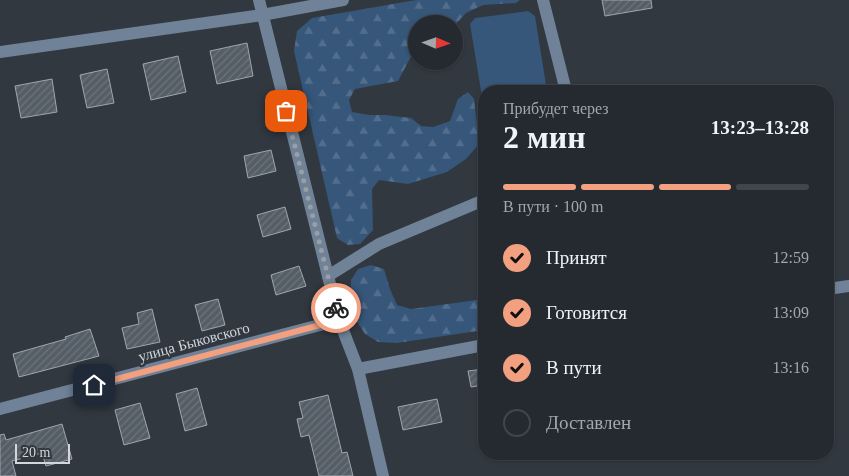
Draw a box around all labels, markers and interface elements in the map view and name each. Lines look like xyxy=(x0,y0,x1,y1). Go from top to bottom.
north arrow xyxy=(408,15,462,70)
map controls xyxy=(408,15,463,70)
pin xyxy=(265,90,307,132)
icon: bag xyxy=(272,97,300,125)
text: Прибудет через xyxy=(503,100,609,117)
text: 13:23–13:28 xyxy=(711,117,809,138)
text: 2 мин xyxy=(503,119,586,155)
text: В пути · 100 m xyxy=(503,198,604,215)
icon: check xyxy=(503,244,531,272)
text: Принят xyxy=(546,247,607,268)
text: 12:59 xyxy=(773,249,809,266)
courier xyxy=(311,283,361,333)
icon: bike xyxy=(322,294,350,322)
icon: check xyxy=(503,299,531,327)
text: Готовится xyxy=(546,302,627,323)
text: 13:09 xyxy=(773,304,809,321)
street label: улица Быковского xyxy=(137,319,251,365)
icon: check xyxy=(503,354,531,382)
text: В пути xyxy=(546,357,602,378)
text: 13:16 xyxy=(773,359,809,376)
pin xyxy=(73,364,115,406)
icon: home xyxy=(80,371,108,399)
text: Доставлен xyxy=(546,412,631,433)
scale bar xyxy=(15,441,70,464)
text: 20 m xyxy=(22,445,50,460)

